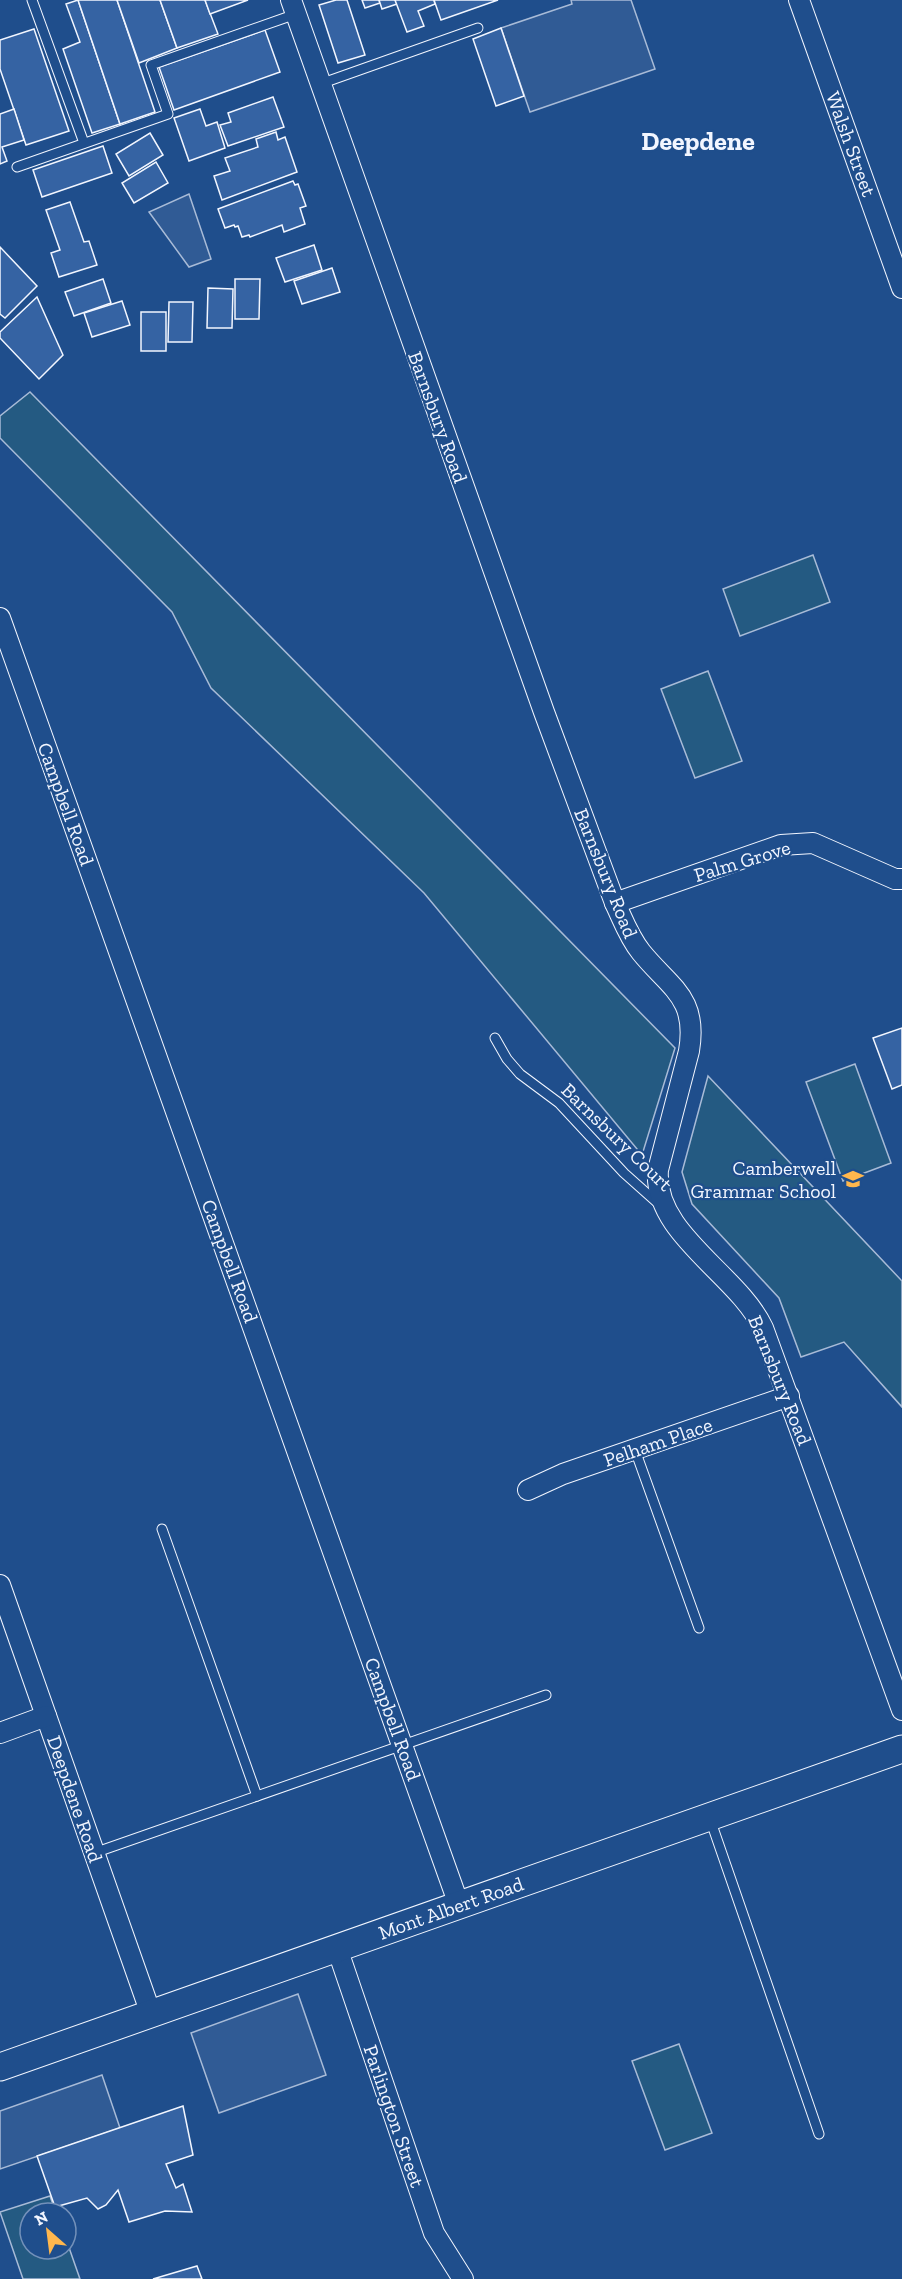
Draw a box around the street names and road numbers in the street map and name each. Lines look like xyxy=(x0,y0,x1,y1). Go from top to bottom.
street label: Walsh Street xyxy=(821,88,881,200)
street label: Barnsbury Road xyxy=(403,348,473,486)
street label: Campbell Road xyxy=(33,739,99,869)
street label: Barnsbury Road xyxy=(569,805,643,941)
street label: Palm Grove xyxy=(691,835,793,887)
street label: Barnsbury Court xyxy=(556,1078,678,1196)
street label: Campbell Road xyxy=(197,1196,263,1326)
street label: Barnsbury Road xyxy=(743,1312,817,1448)
street label: Pelham Place xyxy=(600,1412,716,1472)
street label: Campbell Road xyxy=(360,1654,426,1784)
street label: Deepdene Road xyxy=(42,1732,108,1866)
street label: Mont Albert Road xyxy=(375,1871,527,1945)
street label: Parlington Street xyxy=(358,2042,430,2191)

